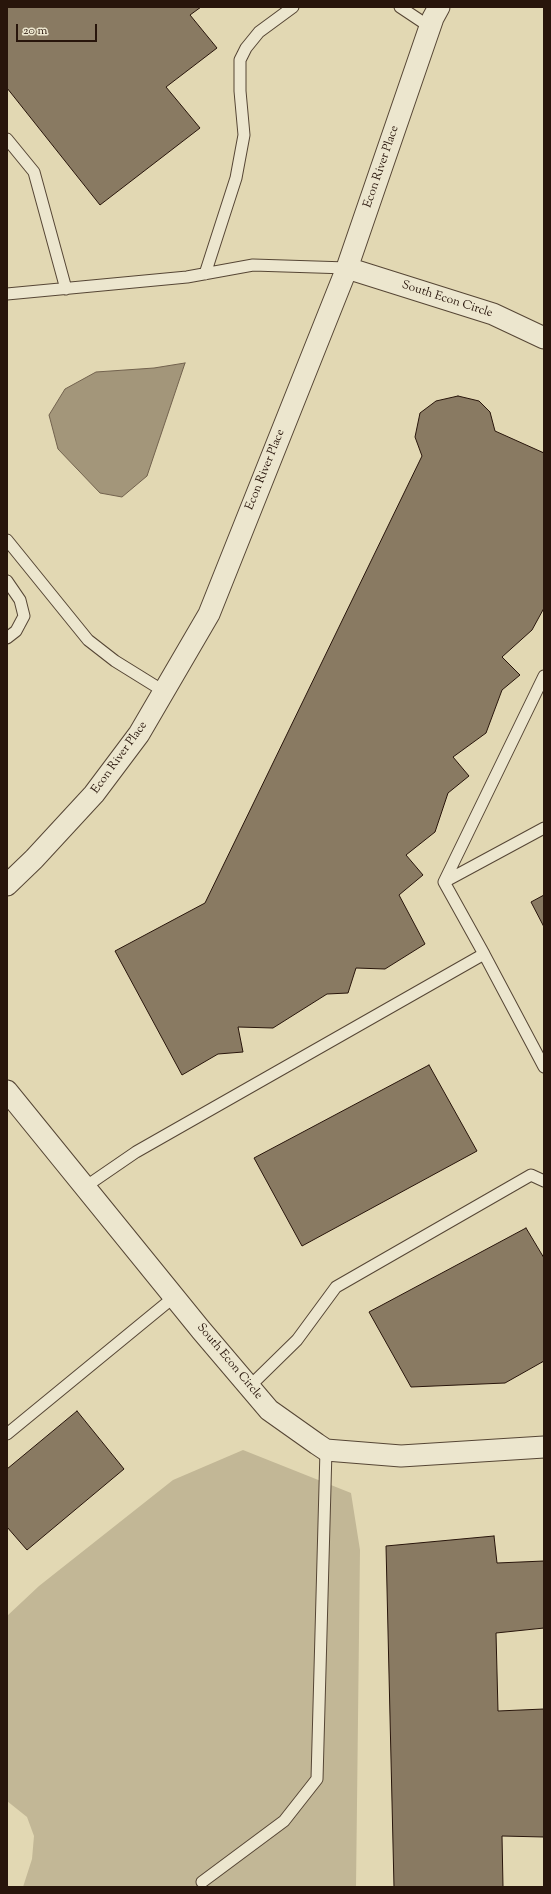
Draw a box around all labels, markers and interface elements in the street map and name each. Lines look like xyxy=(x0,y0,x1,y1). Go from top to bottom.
scale bar xyxy=(18,16,99,42)
text: 20 m xyxy=(23,22,47,40)
street label: Econ River Place xyxy=(361,124,403,210)
street label: South Econ Circle xyxy=(400,279,494,321)
street label: Econ River Place xyxy=(243,427,289,513)
street label: Econ River Place xyxy=(89,719,151,797)
street label: South Econ Circle xyxy=(193,1321,265,1403)

